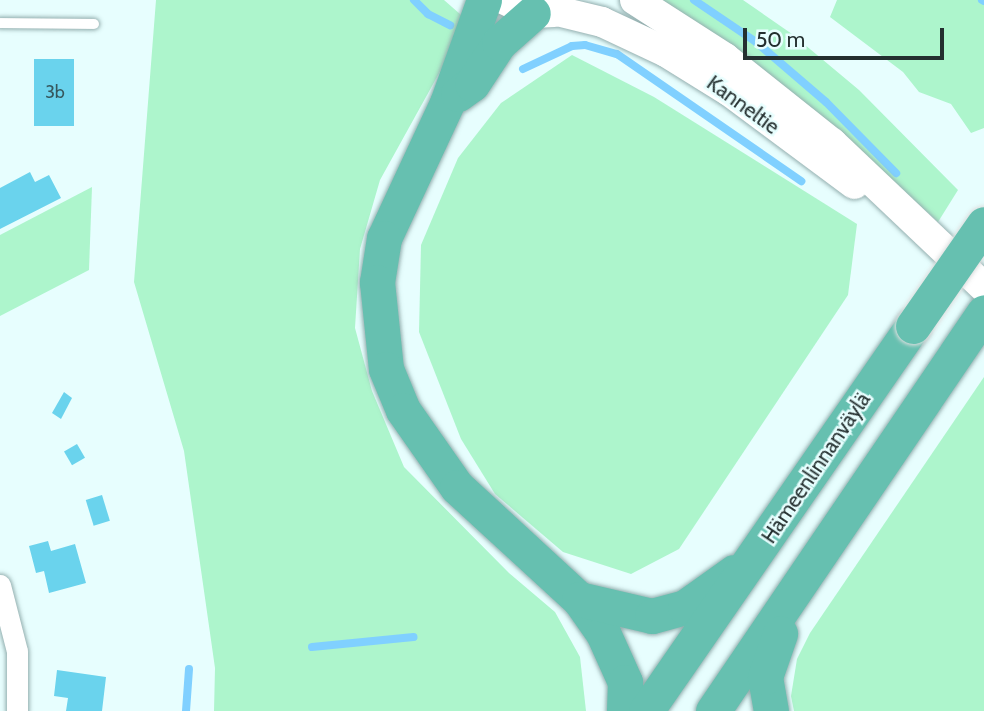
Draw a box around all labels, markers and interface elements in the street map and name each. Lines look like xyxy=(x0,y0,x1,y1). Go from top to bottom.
scale bar xyxy=(746,14,947,58)
text: 50 m xyxy=(756,27,805,52)
street label: Kanneltie xyxy=(702,70,784,140)
house number: 3b xyxy=(45,81,65,103)
street label: Hämeenlinnanväylä xyxy=(756,388,876,548)

